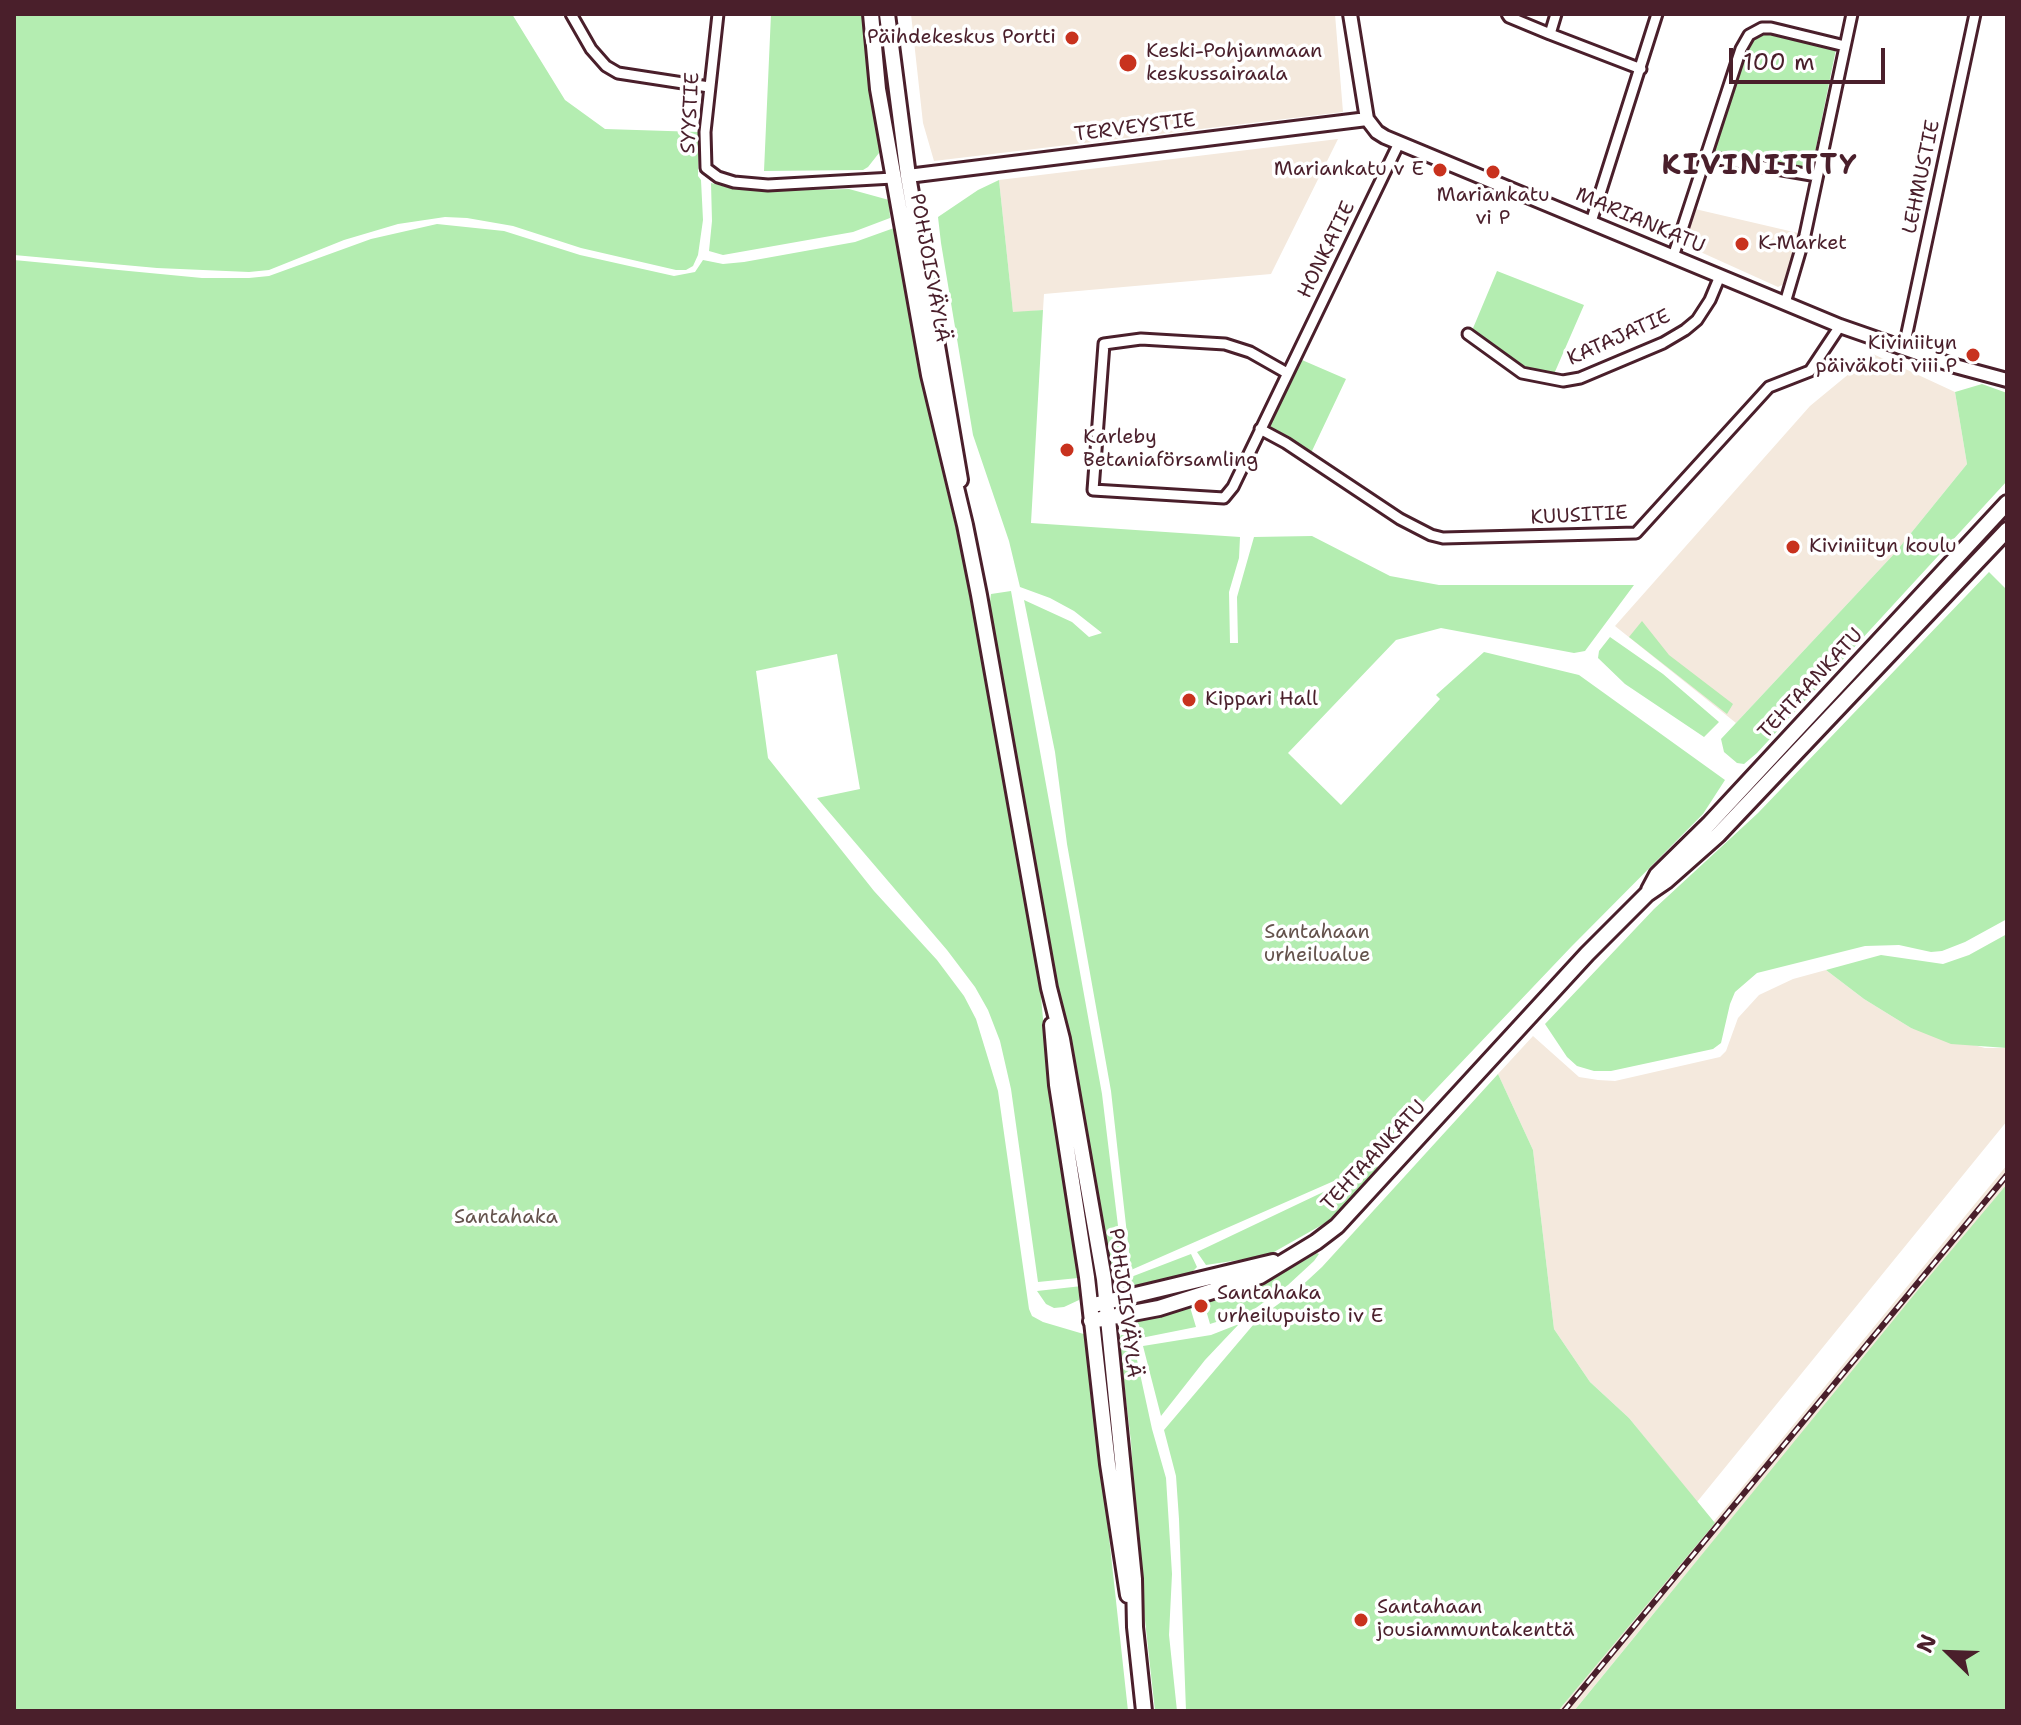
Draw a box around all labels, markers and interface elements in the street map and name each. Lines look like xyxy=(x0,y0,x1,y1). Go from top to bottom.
place label: Päihdekeskus Portti xyxy=(867,26,1056,50)
marker: Päihdekeskus Portti xyxy=(1063,29,1081,47)
scale bar xyxy=(1733,32,1889,82)
place label: Keski-Pohjanmaan keskussairaala xyxy=(1146,40,1322,87)
text: 100 m xyxy=(1743,46,1815,78)
marker: Keski-Pohjanmaan keskussairaala xyxy=(1117,52,1139,74)
street label: SYYSTIE xyxy=(677,72,705,154)
street label: TERVEYSTIE xyxy=(1073,109,1197,147)
street label: LEHMUSTIE xyxy=(1898,118,1946,236)
district label: KIVINIITTY xyxy=(1661,150,1859,184)
place label: Mariankatu v E xyxy=(1274,158,1424,182)
marker: Mariankatu v E xyxy=(1431,161,1449,179)
marker: Mariankatu vi P xyxy=(1484,163,1502,181)
street label: MARIANKATU xyxy=(1572,183,1708,259)
place label: Mariankatu vi P xyxy=(1436,184,1550,231)
street label: POHJOISVÄYLÄ xyxy=(904,192,954,344)
street label: HONKATIE xyxy=(1293,198,1361,302)
place label: K-Market xyxy=(1758,232,1847,256)
marker: K-Market xyxy=(1733,235,1751,253)
street label: KATAJATIE xyxy=(1564,305,1674,371)
place label: Kiviniityn päiväkoti viii P xyxy=(1816,332,1957,379)
marker: Kiviniityn päiväkoti viii P xyxy=(1964,346,1982,364)
place label: Karleby Betaniaförsamling xyxy=(1083,426,1258,473)
marker: Karleby Betaniaförsamling xyxy=(1058,441,1076,459)
street label: KUUSITIE xyxy=(1530,501,1628,531)
place label: Kiviniityn koulu xyxy=(1809,535,1957,559)
marker: Kiviniityn koulu xyxy=(1784,538,1802,556)
street label: TEHTAANKATU xyxy=(1754,624,1868,744)
place label: Kippari Hall xyxy=(1205,688,1318,712)
marker: Kippari Hall xyxy=(1180,691,1198,709)
park label: Santahaan urheilualue xyxy=(1264,921,1370,968)
street label: TEHTAANKATU xyxy=(1317,1096,1431,1216)
park label: Santahaka xyxy=(454,1206,558,1230)
street label: POHJOISVÄYLÄ xyxy=(1103,1227,1145,1379)
place label: Santahaka urheilupuisto iv E xyxy=(1217,1282,1383,1329)
marker: Santahaka urheilupuisto iv E xyxy=(1192,1297,1210,1315)
place label: Santahaan jousiammuntakenttä xyxy=(1377,1596,1574,1643)
marker: Santahaan jousiammuntakenttä xyxy=(1352,1611,1370,1629)
north arrow xyxy=(1909,1613,1989,1693)
text: N xyxy=(1910,1630,1943,1657)

